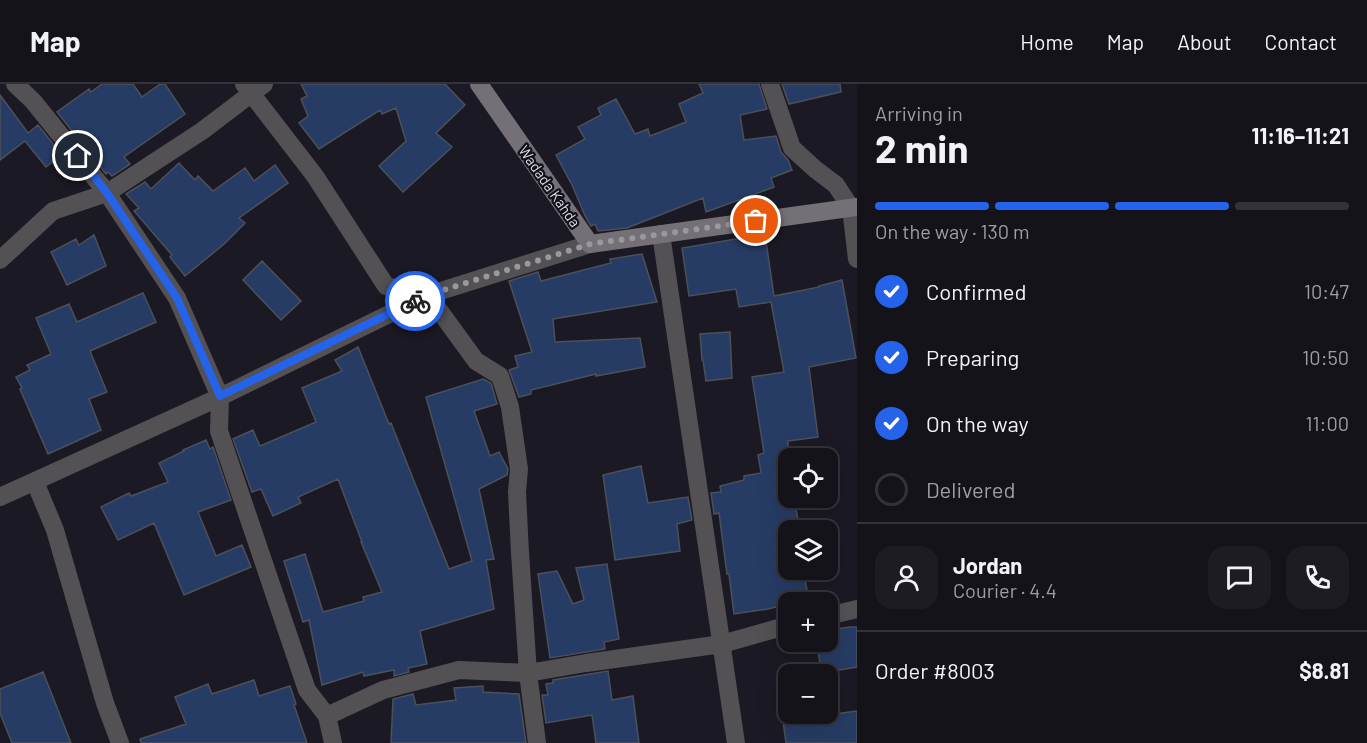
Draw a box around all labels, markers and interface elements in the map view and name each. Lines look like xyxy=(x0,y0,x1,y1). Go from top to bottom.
text: Map xyxy=(30,24,81,58)
text: Home xyxy=(1020,29,1074,54)
text: Map xyxy=(1107,29,1144,54)
text: About xyxy=(1177,29,1232,54)
text: Contact xyxy=(1265,29,1337,54)
text: Arriving in xyxy=(875,101,963,125)
text: 11:16–11:21 xyxy=(1251,122,1349,148)
text: 2 min xyxy=(875,124,968,171)
pin xyxy=(52,130,103,181)
icon: home xyxy=(61,139,94,172)
street label: Wadada Kahda xyxy=(515,142,585,230)
pin xyxy=(730,195,781,246)
icon: bag xyxy=(739,204,772,237)
text: On the way · 130 m xyxy=(875,219,1030,243)
courier xyxy=(385,271,445,331)
icon: check xyxy=(875,275,908,308)
text: Confirmed xyxy=(926,278,1026,304)
text: 10:47 xyxy=(1304,279,1349,303)
icon: bike xyxy=(399,285,432,318)
icon: check xyxy=(875,341,908,374)
text: Preparing xyxy=(926,344,1019,370)
text: 10:50 xyxy=(1302,345,1349,369)
icon: check xyxy=(875,407,908,440)
text: On the way xyxy=(926,410,1029,436)
text: 11:00 xyxy=(1306,411,1349,435)
map controls xyxy=(778,448,838,724)
button: locate xyxy=(778,448,838,508)
text: Delivered xyxy=(926,476,1015,502)
button: layers xyxy=(778,520,838,580)
button: person xyxy=(875,546,938,609)
button: chat xyxy=(1208,546,1271,609)
button: phone xyxy=(1286,546,1349,609)
text: Jordan xyxy=(953,552,1022,578)
text: Courier · 4.4 xyxy=(953,578,1057,602)
button: + xyxy=(778,592,838,652)
text: Order #8003 xyxy=(875,657,995,683)
text: $8.81 xyxy=(1299,657,1349,683)
button: − xyxy=(778,664,838,724)

